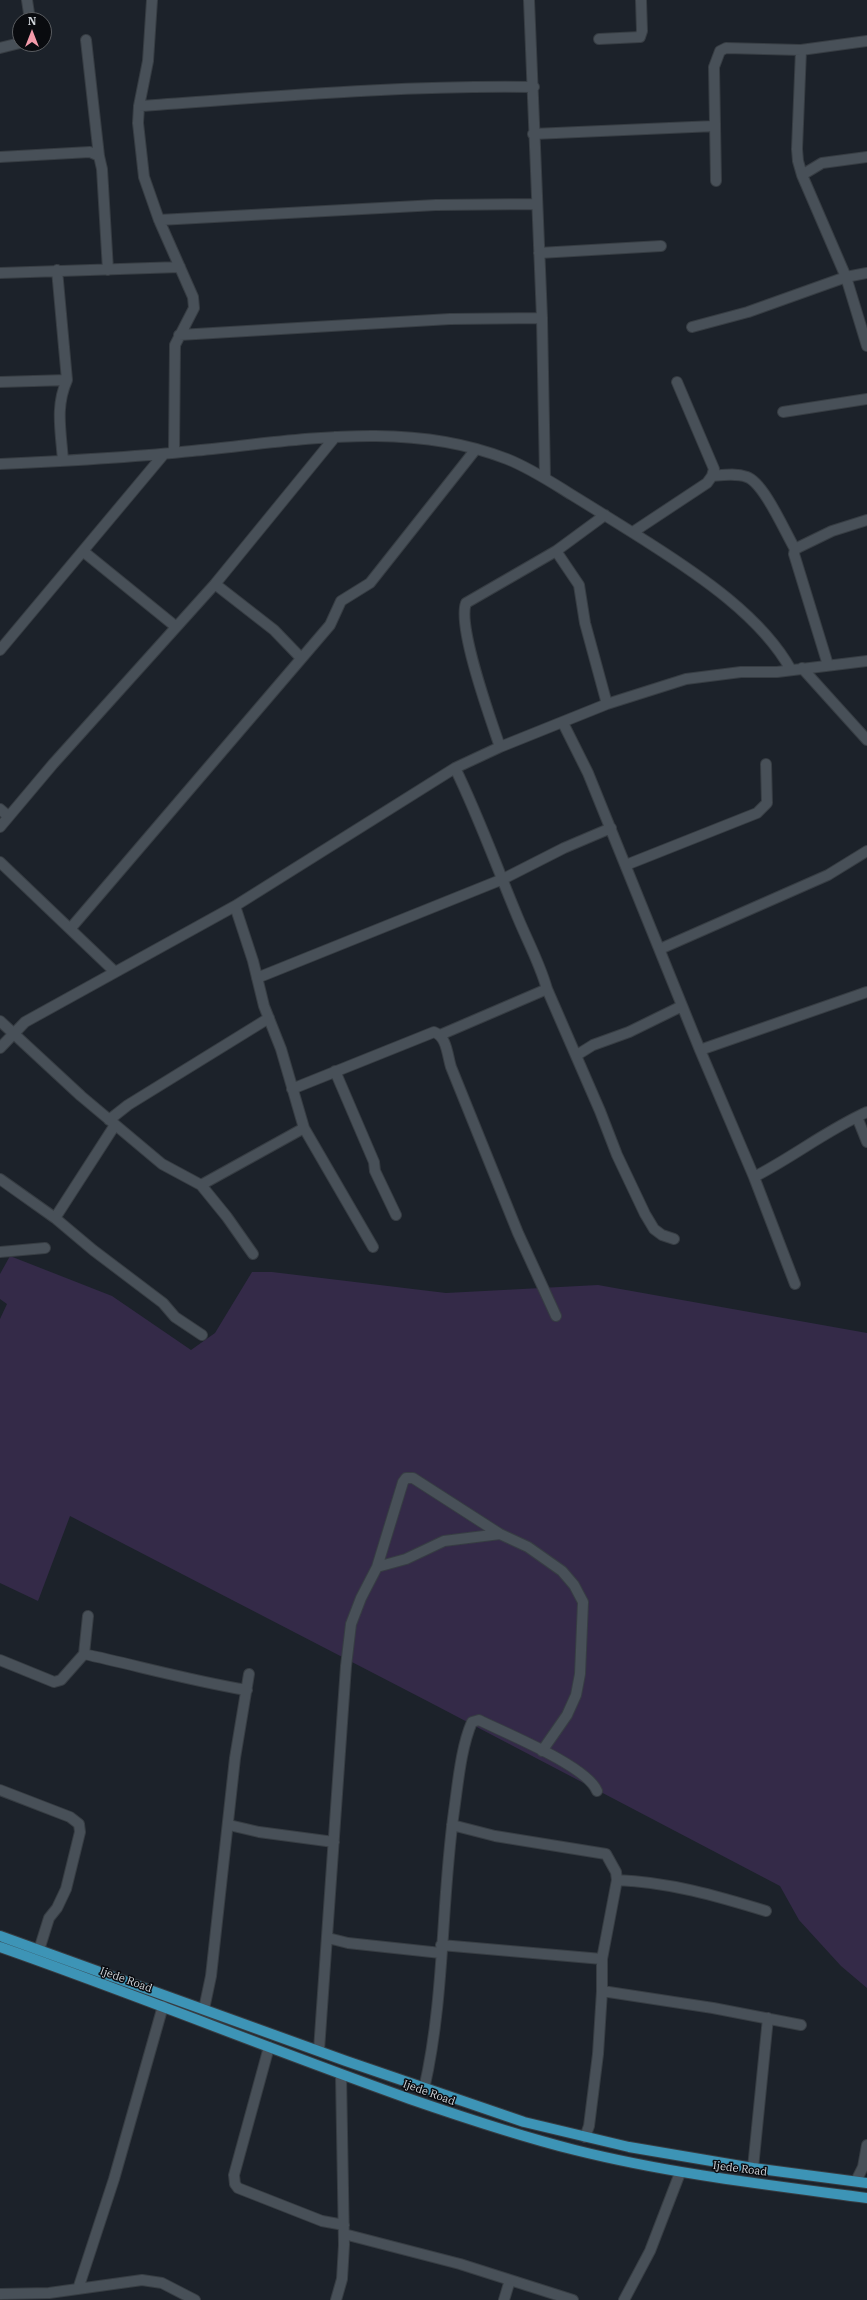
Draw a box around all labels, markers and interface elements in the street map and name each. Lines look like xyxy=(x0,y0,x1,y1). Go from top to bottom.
north arrow xyxy=(12,12,52,52)
text: N xyxy=(28,14,36,28)
street label: Ijede Road xyxy=(98,1964,154,1996)
street label: Ijede Road xyxy=(401,2077,457,2109)
street label: Ijede Road xyxy=(712,2159,768,2179)

